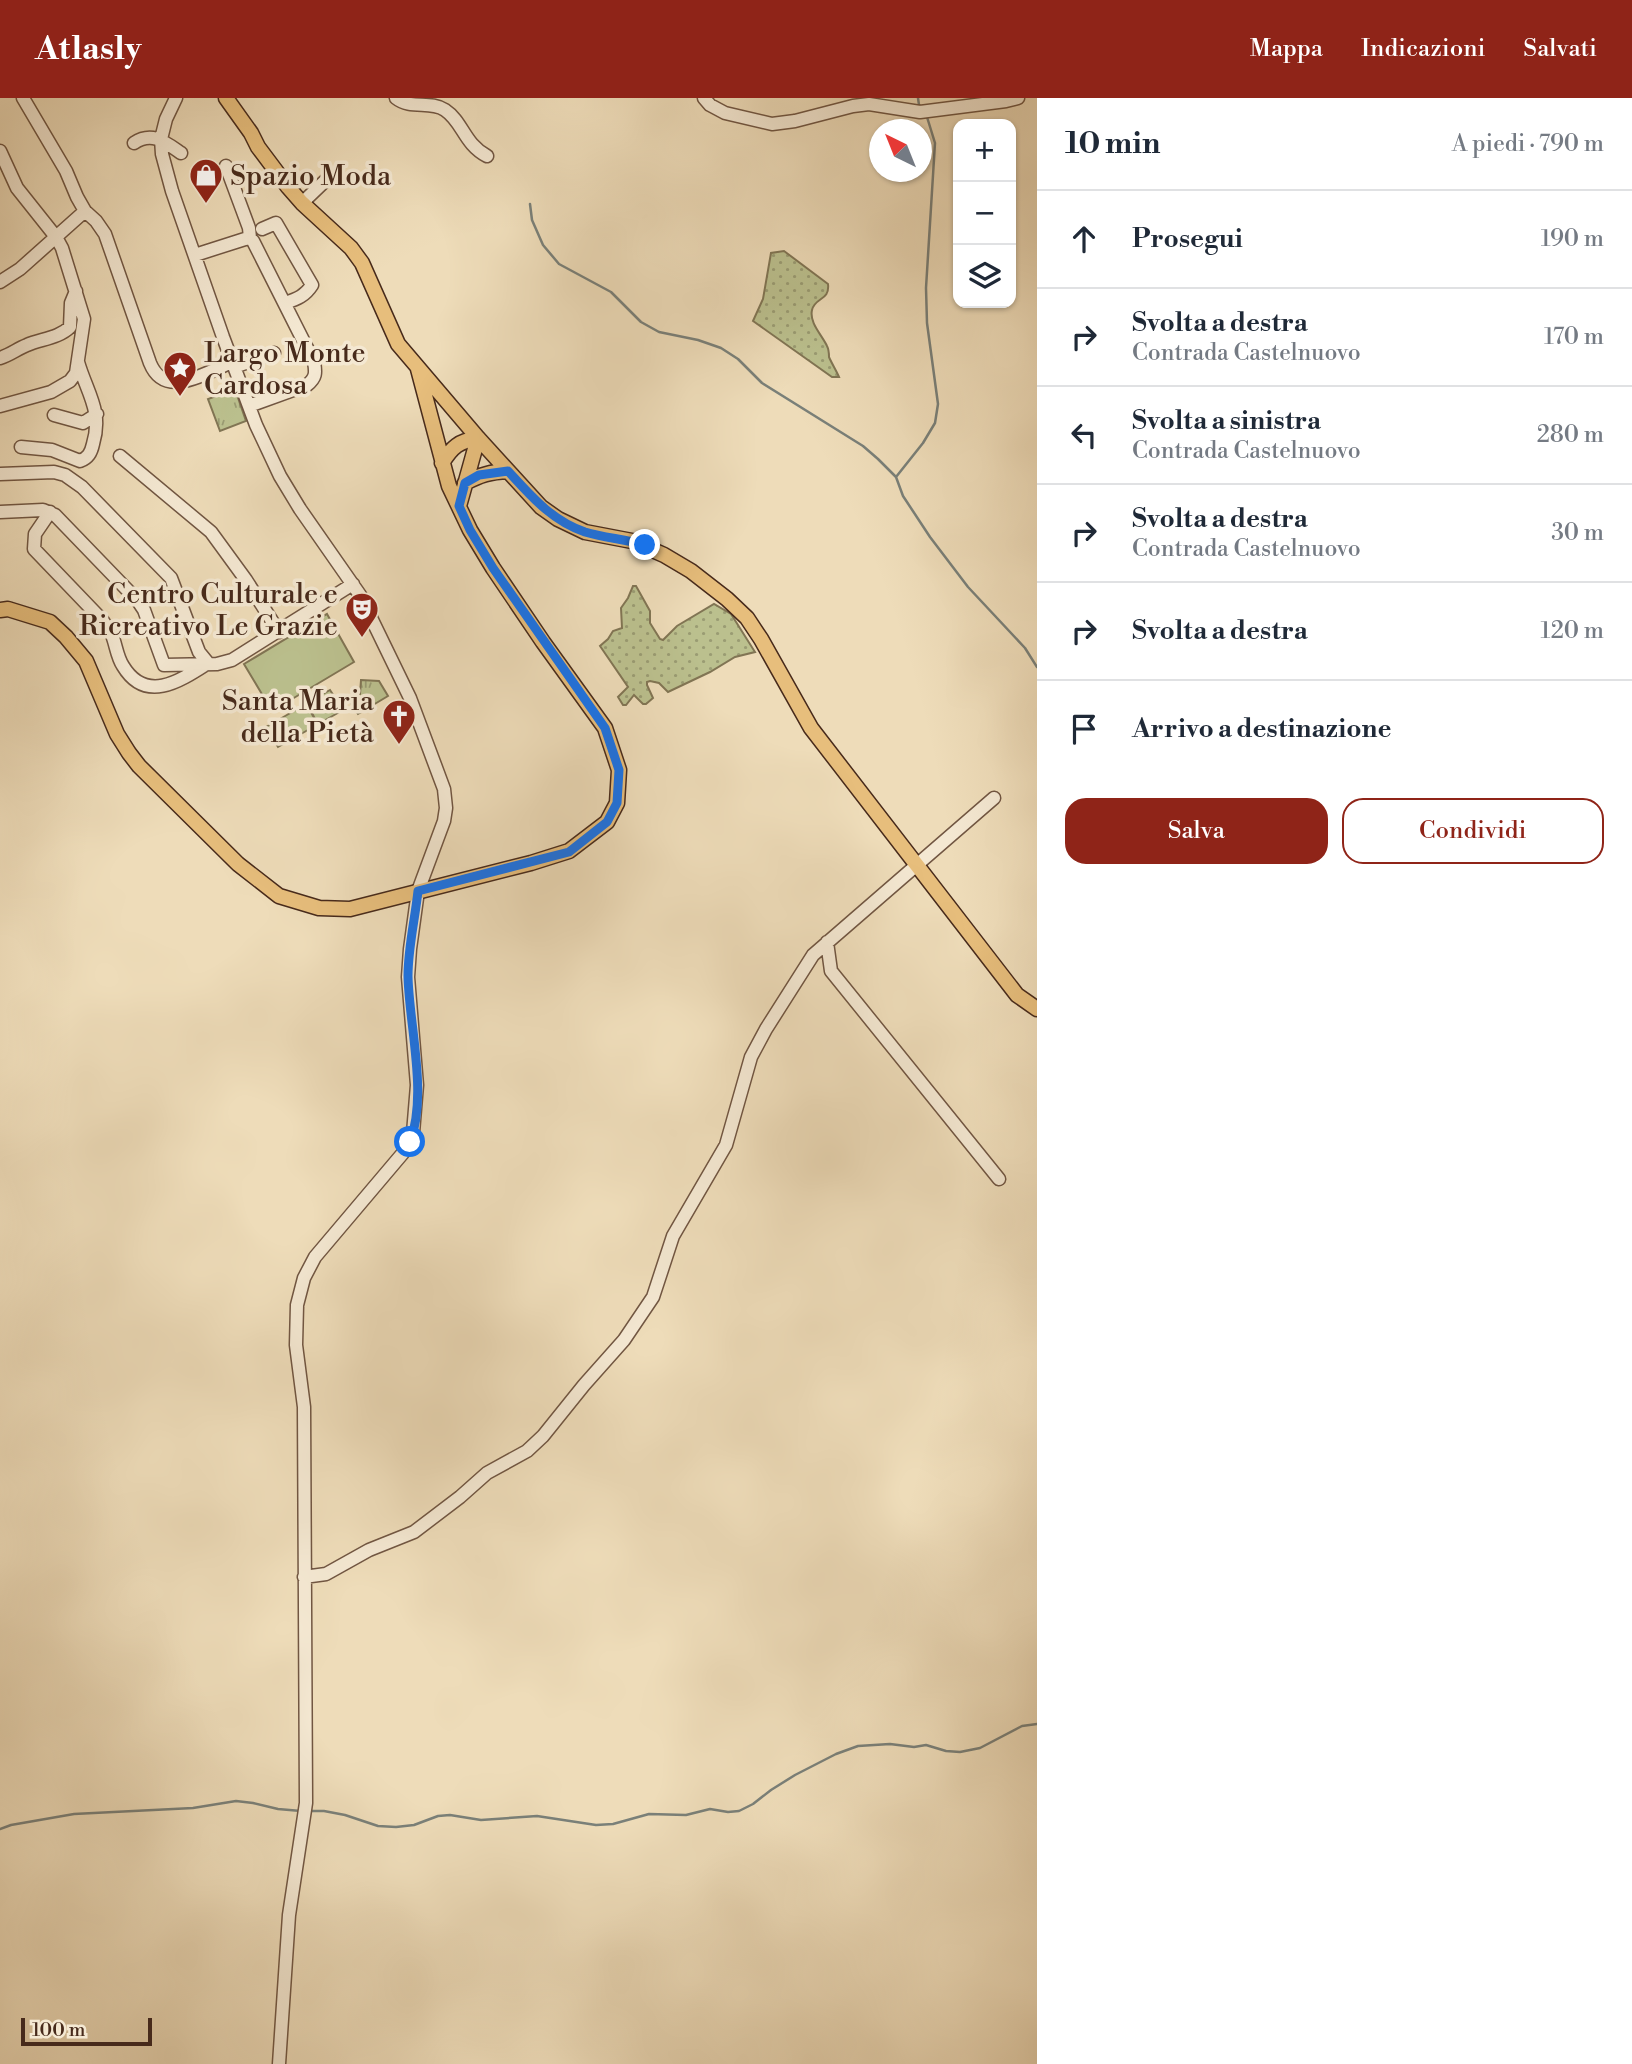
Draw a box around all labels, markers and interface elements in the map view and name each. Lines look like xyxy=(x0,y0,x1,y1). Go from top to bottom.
text: Atlasly xyxy=(35,29,141,70)
text: Mappa xyxy=(1250,34,1323,64)
text: Indicazioni xyxy=(1361,34,1485,64)
text: Salvati xyxy=(1523,34,1597,64)
north arrow xyxy=(869,119,932,182)
map controls xyxy=(953,119,1016,308)
button: + xyxy=(953,119,1016,182)
text: 10 min xyxy=(1065,125,1160,163)
text: A piedi · 790 m xyxy=(1452,130,1604,158)
shop icon: Spazio Moda xyxy=(187,156,225,205)
place label: Spazio Moda xyxy=(230,159,392,194)
button: − xyxy=(953,182,1016,245)
icon: ahead xyxy=(1065,220,1103,258)
text: Prosegui xyxy=(1132,223,1243,255)
text: 190 m xyxy=(1541,225,1604,253)
button: layers xyxy=(953,245,1016,308)
text: Svolta a destra xyxy=(1132,307,1308,339)
icon: right xyxy=(1065,318,1103,356)
text: 170 m xyxy=(1544,323,1604,351)
place label: Largo Monte Cardosa xyxy=(204,336,366,403)
text: Contrada Castelnuovo xyxy=(1132,339,1361,367)
place icon: Largo Monte Cardosa xyxy=(161,349,199,398)
text: Svolta a sinistra xyxy=(1132,405,1321,437)
icon: left xyxy=(1065,416,1103,454)
text: 280 m xyxy=(1537,421,1604,449)
text: Contrada Castelnuovo xyxy=(1132,437,1361,465)
text: Svolta a destra xyxy=(1132,503,1308,535)
icon: right xyxy=(1065,514,1103,552)
text: 30 m xyxy=(1551,519,1604,547)
route end xyxy=(629,529,660,560)
text: Contrada Castelnuovo xyxy=(1132,535,1361,563)
place label: Centro Culturale e Ricreativo Le Grazie xyxy=(79,577,338,644)
theatre icon: Centro Culturale e Ricreativo Le Grazie xyxy=(343,590,381,639)
icon: right xyxy=(1065,612,1103,650)
text: Svolta a destra xyxy=(1132,615,1308,647)
text: 120 m xyxy=(1540,617,1604,645)
place label: Santa Maria della Pietà xyxy=(222,684,375,751)
church icon: Santa Maria della Pietà xyxy=(380,697,418,746)
icon: arrive xyxy=(1065,710,1103,748)
text: Arrivo a destinazione xyxy=(1132,713,1391,745)
button: Salva xyxy=(1065,798,1328,864)
button: Condividi xyxy=(1342,798,1604,864)
route start xyxy=(394,1126,425,1157)
scale bar xyxy=(21,2015,152,2047)
text: 100 m xyxy=(32,2018,85,2042)

